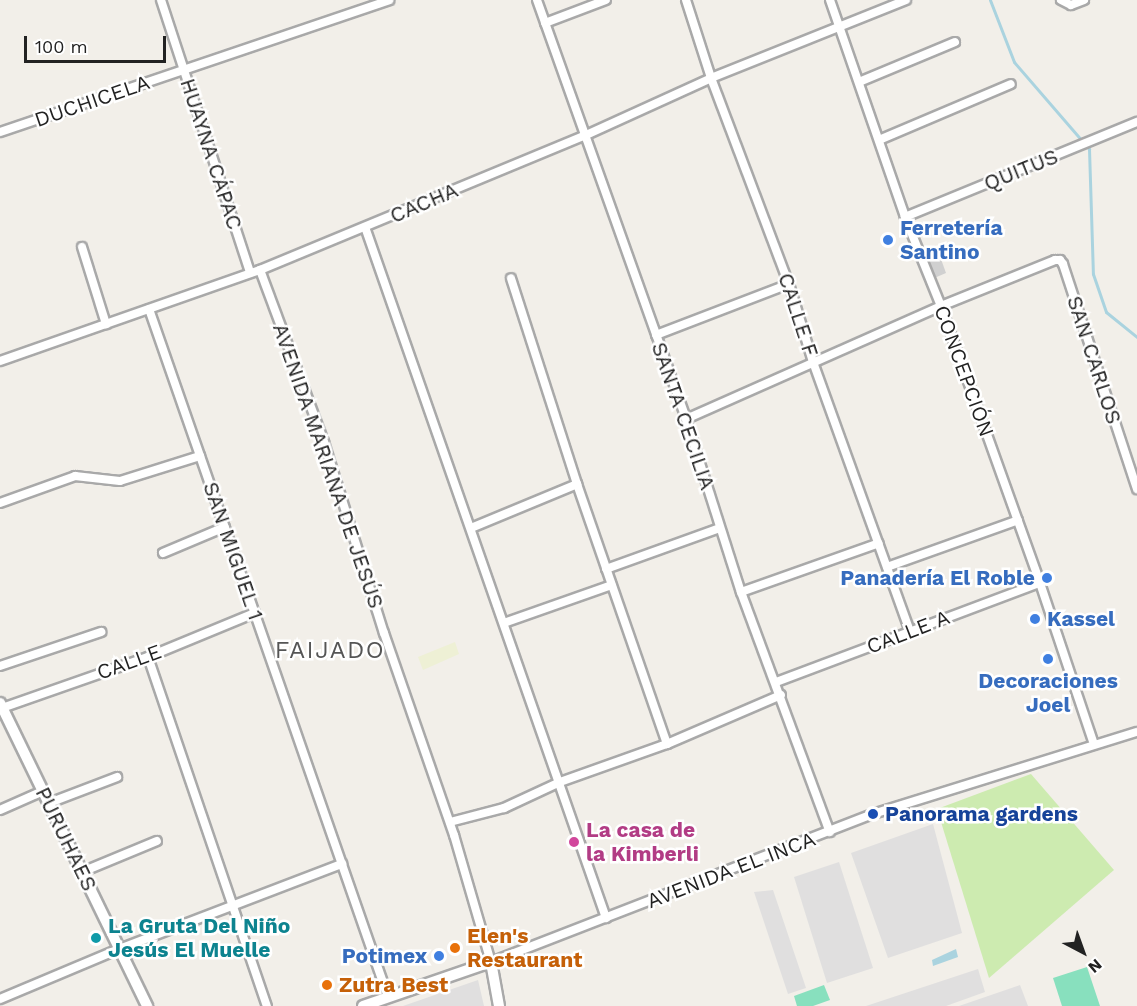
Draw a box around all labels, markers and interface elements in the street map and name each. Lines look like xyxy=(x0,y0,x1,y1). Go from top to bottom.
scale bar xyxy=(27,24,170,62)
text: 100 m xyxy=(35,36,88,57)
street label: DUCHICELA xyxy=(31,70,153,132)
street label: HUAYNA CÁPAC xyxy=(175,75,247,233)
street label: QUITUS xyxy=(980,144,1062,196)
street label: CACHA xyxy=(386,177,462,229)
place label: Ferretería Santino xyxy=(900,215,1003,265)
marker: Ferretería Santino xyxy=(881,233,895,247)
street label: CALLE F xyxy=(773,270,823,360)
street label: SAN CARLOS xyxy=(1061,293,1127,427)
street label: CONCEPCIÓN xyxy=(929,302,999,440)
street label: AVENIDA MARIANA DE JESÚS xyxy=(267,319,389,613)
street label: SANTA CECILIA xyxy=(646,339,720,493)
street label: SAN MIGUEL 1 xyxy=(197,478,269,624)
place label: Panadería El Roble xyxy=(840,565,1035,591)
marker: Panadería El Roble xyxy=(1040,571,1054,585)
street label: CALLE A xyxy=(862,605,954,659)
place label: Kassel xyxy=(1047,606,1115,632)
marker: Kassel xyxy=(1028,612,1042,626)
district label: FAIJADO xyxy=(275,637,385,665)
street label: CALLE xyxy=(93,639,165,685)
marker: Decoraciones Joel xyxy=(1041,652,1055,666)
place label: Decoraciones Joel xyxy=(978,668,1118,718)
street label: PURUHAES xyxy=(30,783,102,895)
place label: Panorama gardens xyxy=(885,801,1078,827)
marker: Panorama gardens xyxy=(866,807,880,821)
place label: La casa de la Kimberli xyxy=(586,817,699,867)
street label: AVENIDA EL INCA xyxy=(642,826,820,914)
marker: La casa de la Kimberli xyxy=(567,835,581,849)
place label: La Gruta Del Niño Jesús El Muelle xyxy=(108,913,291,963)
north arrow xyxy=(1053,922,1113,982)
place label: Elen's Restaurant xyxy=(467,923,582,973)
marker: La Gruta Del Niño Jesús El Muelle xyxy=(89,931,103,945)
marker: Elen's Restaurant xyxy=(448,941,462,955)
place label: Potimex xyxy=(342,943,427,969)
marker: Potimex xyxy=(432,949,446,963)
text: N xyxy=(1084,955,1106,977)
place label: Zutra Best xyxy=(339,972,448,998)
marker: Zutra Best xyxy=(320,978,334,992)

